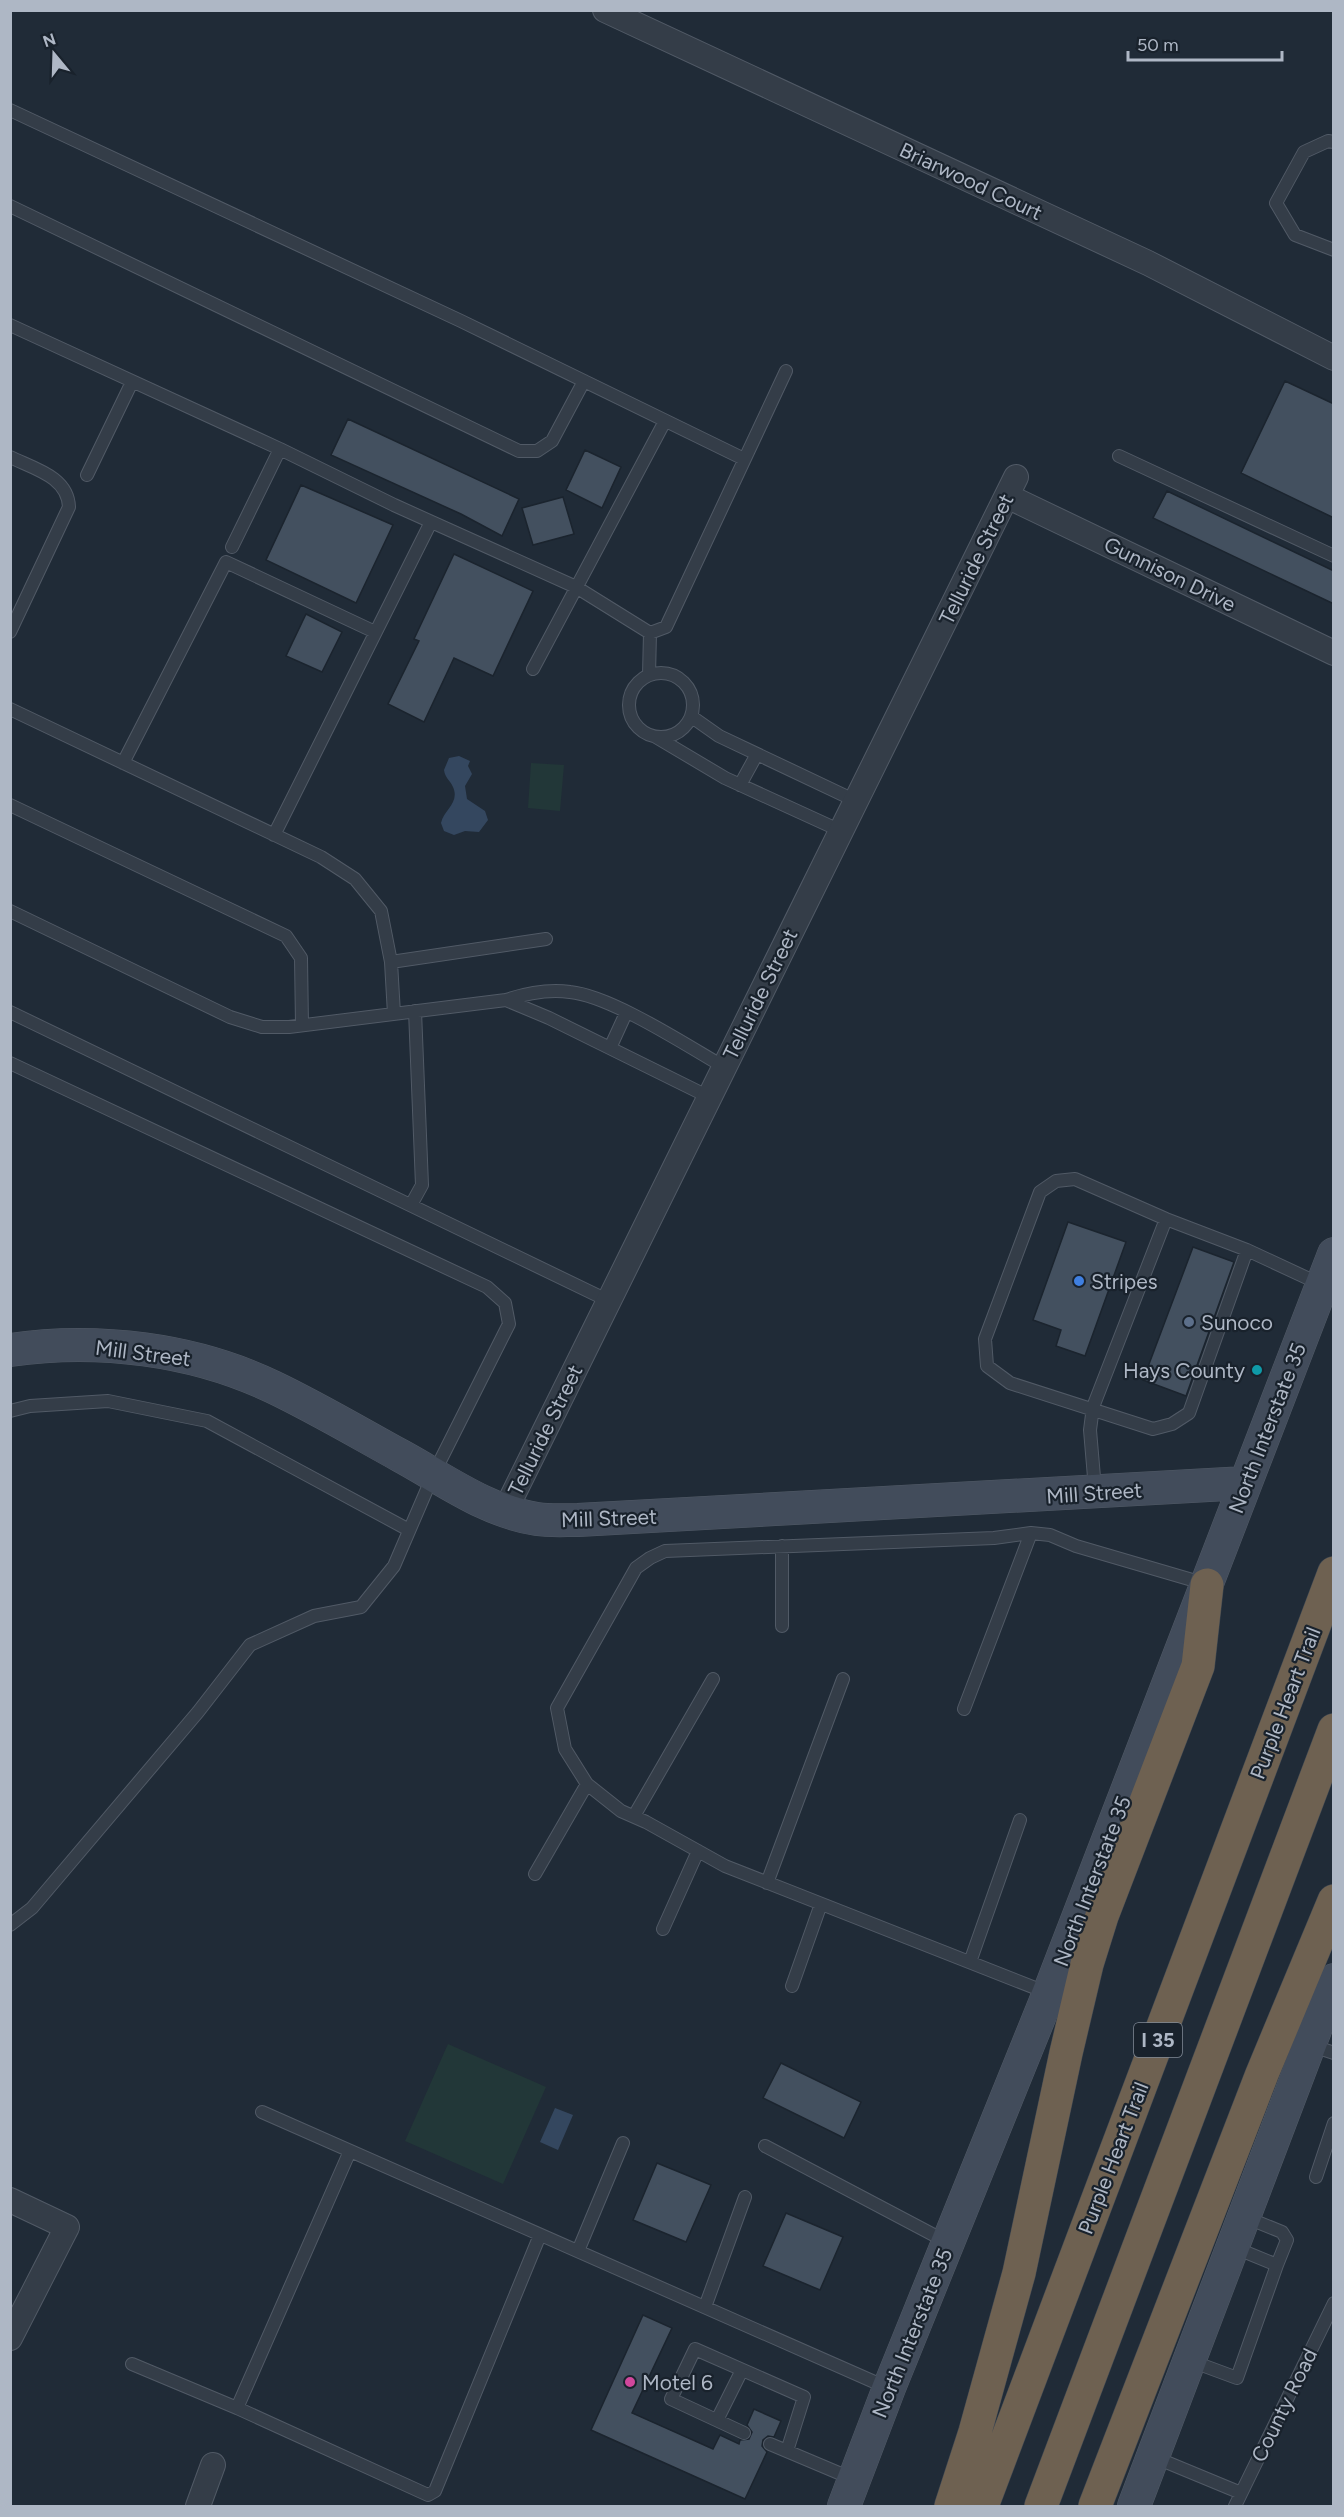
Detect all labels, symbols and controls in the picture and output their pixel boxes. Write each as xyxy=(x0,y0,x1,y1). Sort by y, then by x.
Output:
north arrow xyxy=(24,24,84,84)
scale bar xyxy=(1128,24,1282,62)
text: N xyxy=(40,29,58,51)
text: 50 m xyxy=(1137,34,1179,56)
street label: Briarwood Court xyxy=(896,137,1046,225)
street label: Telluride Street xyxy=(934,489,1018,628)
street label: Gunnison Drive xyxy=(1100,531,1240,617)
street label: Telluride Street xyxy=(718,924,802,1063)
place label: Stripes xyxy=(1091,1269,1157,1294)
marker: Stripes xyxy=(1072,1274,1086,1288)
place label: Sunoco xyxy=(1201,1310,1273,1335)
marker: Sunoco xyxy=(1182,1315,1196,1329)
street label: Mill Street xyxy=(94,1335,192,1371)
street label: North Interstate 35 xyxy=(1223,1339,1311,1517)
place label: Hays County xyxy=(1123,1358,1245,1383)
street label: Telluride Street xyxy=(503,1360,587,1499)
marker: Hays County xyxy=(1250,1363,1264,1377)
street label: Mill Street xyxy=(1045,1477,1143,1509)
street label: Mill Street xyxy=(561,1504,657,1532)
street label: Purple Heart Trail xyxy=(1245,1624,1325,1782)
street label: North Interstate 35 xyxy=(1048,1792,1136,1970)
road number: I 35 xyxy=(1134,2023,1182,2057)
street label: Purple Heart Trail xyxy=(1073,2079,1153,2237)
street label: North Interstate 35 xyxy=(867,2245,957,2421)
street label: County Road xyxy=(1246,2344,1322,2466)
place label: Motel 6 xyxy=(642,2370,713,2395)
marker: Motel 6 xyxy=(623,2375,637,2389)

